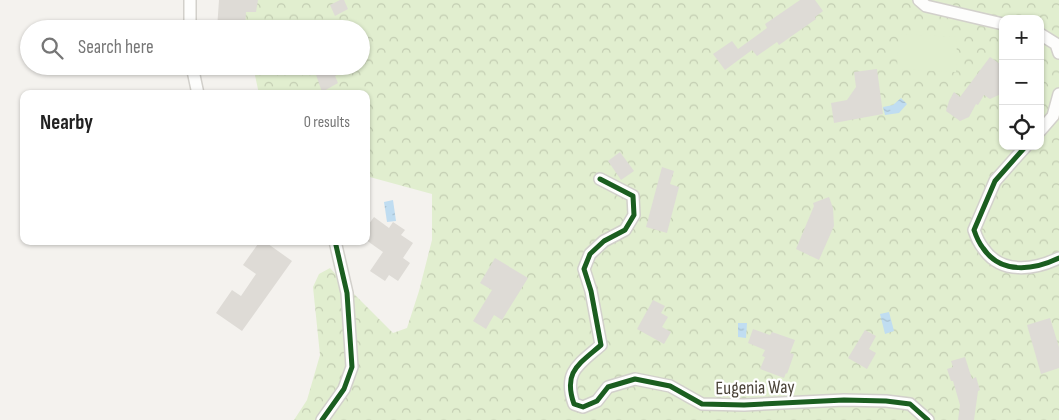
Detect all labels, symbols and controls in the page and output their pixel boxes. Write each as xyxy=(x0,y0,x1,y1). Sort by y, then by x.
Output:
map controls xyxy=(999,15,1044,150)
button: + xyxy=(999,15,1044,60)
search box xyxy=(20,20,370,75)
icon: search xyxy=(38,34,66,62)
text: Search here xyxy=(78,36,154,59)
button: − xyxy=(999,60,1044,105)
button: locate xyxy=(999,105,1044,150)
text: Nearby xyxy=(40,110,93,135)
text: 0 results xyxy=(304,113,350,132)
street label: Eugenia Way xyxy=(715,376,795,400)

